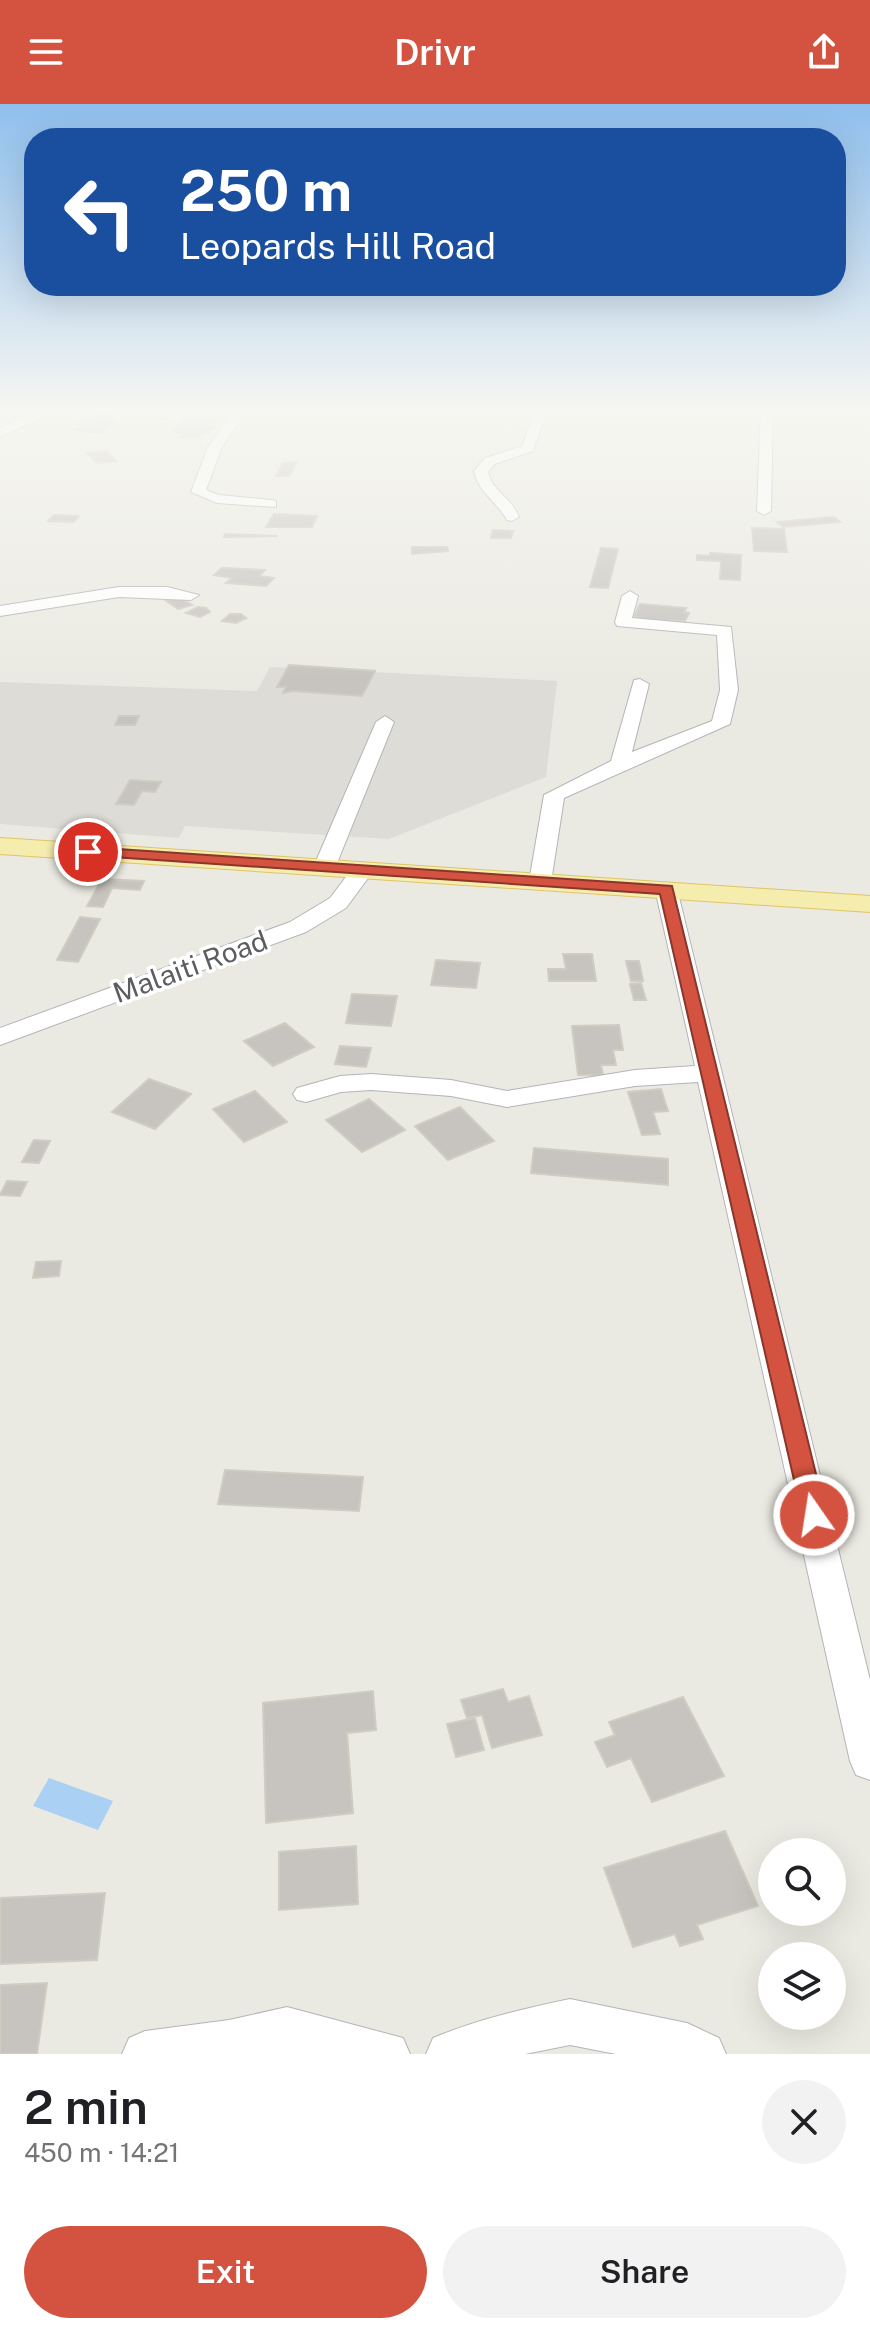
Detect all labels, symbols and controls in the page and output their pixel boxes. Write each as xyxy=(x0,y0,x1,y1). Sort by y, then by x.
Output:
icon: menu xyxy=(24,30,68,74)
icon: share xyxy=(802,30,846,74)
text: Drivr xyxy=(394,31,476,73)
text: 250 m xyxy=(180,158,352,224)
icon: left xyxy=(48,160,152,264)
text: Leopards Hill Road xyxy=(180,225,496,267)
pin xyxy=(54,818,122,886)
icon: arrive xyxy=(66,830,110,874)
street label: Malaiti Road xyxy=(108,923,272,1009)
position arrow xyxy=(772,1473,856,1557)
map controls xyxy=(758,1838,846,2030)
button: search xyxy=(758,1838,846,1926)
button: layers xyxy=(758,1942,846,2030)
text: 2 min xyxy=(24,2078,148,2135)
button: close xyxy=(762,2080,846,2164)
text: 450 m · 14:21 xyxy=(24,2137,179,2168)
button: Exit xyxy=(24,2226,427,2318)
button: Share xyxy=(443,2226,846,2318)

